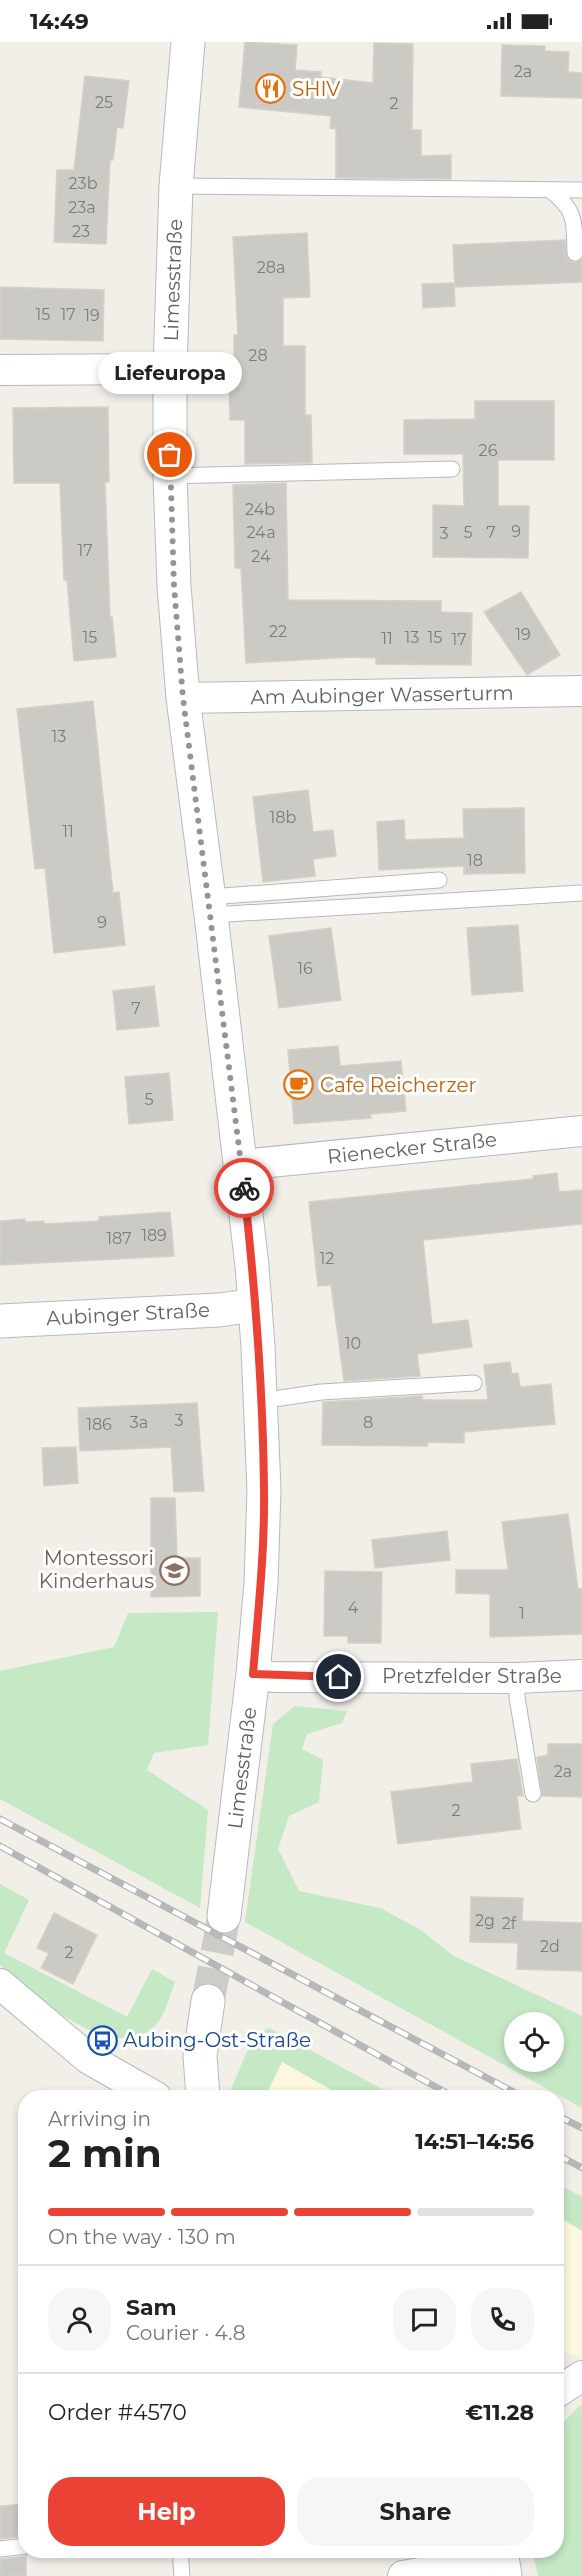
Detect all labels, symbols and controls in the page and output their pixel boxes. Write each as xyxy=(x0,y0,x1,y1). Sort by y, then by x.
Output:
text: 14:49 xyxy=(30,8,89,35)
house number: 2a xyxy=(514,62,532,81)
restaurant icon: SHIV xyxy=(255,73,287,105)
place label: SHIV xyxy=(292,77,340,101)
house number: 25 xyxy=(95,93,113,112)
house number: 2 xyxy=(389,94,399,113)
house number: 23b xyxy=(69,174,98,193)
house number: 23a xyxy=(68,198,96,217)
street label: Limesstraße xyxy=(159,218,187,342)
house number: 23 xyxy=(72,222,90,241)
house number: 28a xyxy=(257,258,285,277)
house number: 15 xyxy=(36,305,50,324)
house number: 17 xyxy=(60,305,76,324)
house number: 19 xyxy=(84,306,100,325)
house number: 28 xyxy=(248,346,268,365)
callout: Liefeuropa xyxy=(98,353,242,395)
text: Liefeuropa xyxy=(114,361,226,385)
pin xyxy=(144,429,195,480)
icon: bag xyxy=(153,438,186,471)
house number: 26 xyxy=(479,441,498,460)
house number: 24b xyxy=(245,500,275,519)
house number: 9 xyxy=(511,522,521,541)
house number: 24a xyxy=(246,523,276,542)
house number: 5 xyxy=(463,523,473,542)
house number: 7 xyxy=(486,523,496,542)
house number: 3 xyxy=(439,524,449,543)
house number: 17 xyxy=(77,541,93,560)
house number: 24 xyxy=(251,547,271,566)
house number: 22 xyxy=(269,622,287,641)
house number: 19 xyxy=(515,625,531,644)
house number: 15 xyxy=(83,628,97,647)
house number: 13 xyxy=(405,628,419,647)
house number: 15 xyxy=(428,628,442,647)
house number: 11 xyxy=(381,629,393,648)
house number: 17 xyxy=(451,630,467,649)
street label: Am Aubinger Wasserturm xyxy=(250,681,514,709)
house number: 13 xyxy=(52,727,66,746)
house number: 18b xyxy=(270,808,297,827)
house number: 11 xyxy=(62,822,74,841)
house number: 18 xyxy=(467,851,483,870)
house number: 9 xyxy=(97,913,107,932)
house number: 16 xyxy=(297,959,313,978)
house number: 7 xyxy=(131,999,141,1018)
cafe icon: Cafe Reicherzer xyxy=(283,1069,315,1101)
place label: Cafe Reicherzer xyxy=(320,1073,477,1097)
house number: 5 xyxy=(144,1090,154,1109)
street label: Rienecker Straße xyxy=(326,1127,498,1169)
courier xyxy=(214,1158,274,1218)
icon: bike xyxy=(228,1172,261,1205)
house number: 189 xyxy=(141,1226,167,1245)
house number: 187 xyxy=(106,1229,132,1248)
house number: 12 xyxy=(320,1249,334,1268)
street label: Aubinger Straße xyxy=(46,1298,210,1330)
house number: 10 xyxy=(345,1334,361,1353)
house number: 3 xyxy=(174,1411,184,1430)
house number: 3a xyxy=(130,1413,148,1432)
house number: 8 xyxy=(363,1413,373,1432)
house number: 186 xyxy=(86,1415,112,1434)
place label: Montessori Kinderhaus xyxy=(39,1546,154,1593)
school or university icon: Montessori Kinderhaus xyxy=(159,1554,191,1586)
house number: 4 xyxy=(348,1598,359,1617)
house number: 1 xyxy=(519,1604,525,1623)
pin xyxy=(313,1651,364,1702)
icon: home xyxy=(322,1660,355,1693)
street label: Pretzfelder Straße xyxy=(382,1664,562,1688)
street label: Limesstraße xyxy=(223,1706,261,1830)
house number: 2a xyxy=(554,1762,572,1781)
house number: 2 xyxy=(451,1801,461,1820)
house number: 2g xyxy=(475,1911,495,1930)
house number: 2f xyxy=(502,1914,517,1933)
house number: 2d xyxy=(540,1937,560,1956)
house number: 2 xyxy=(64,1943,74,1962)
map controls xyxy=(504,2012,564,2072)
button: locate xyxy=(504,2012,564,2072)
bus stop icon: Aubing-Ost-Straße xyxy=(86,2024,118,2056)
place label: Aubing-Ost-Straße xyxy=(123,2028,311,2052)
text: Arriving in xyxy=(48,2107,151,2131)
text: 14:51–14:56 xyxy=(415,2128,534,2155)
text: 2 min xyxy=(48,2129,162,2177)
text: On the way · 130 m xyxy=(48,2225,236,2249)
button: person xyxy=(48,2288,111,2351)
button: chat xyxy=(393,2288,456,2351)
button: phone xyxy=(471,2288,534,2351)
text: Sam xyxy=(126,2294,177,2321)
text: Courier · 4.8 xyxy=(126,2321,245,2345)
text: Order #4570 xyxy=(48,2399,187,2426)
text: €11.28 xyxy=(465,2399,534,2426)
button: Help xyxy=(48,2477,285,2546)
button: Share xyxy=(297,2477,534,2546)

